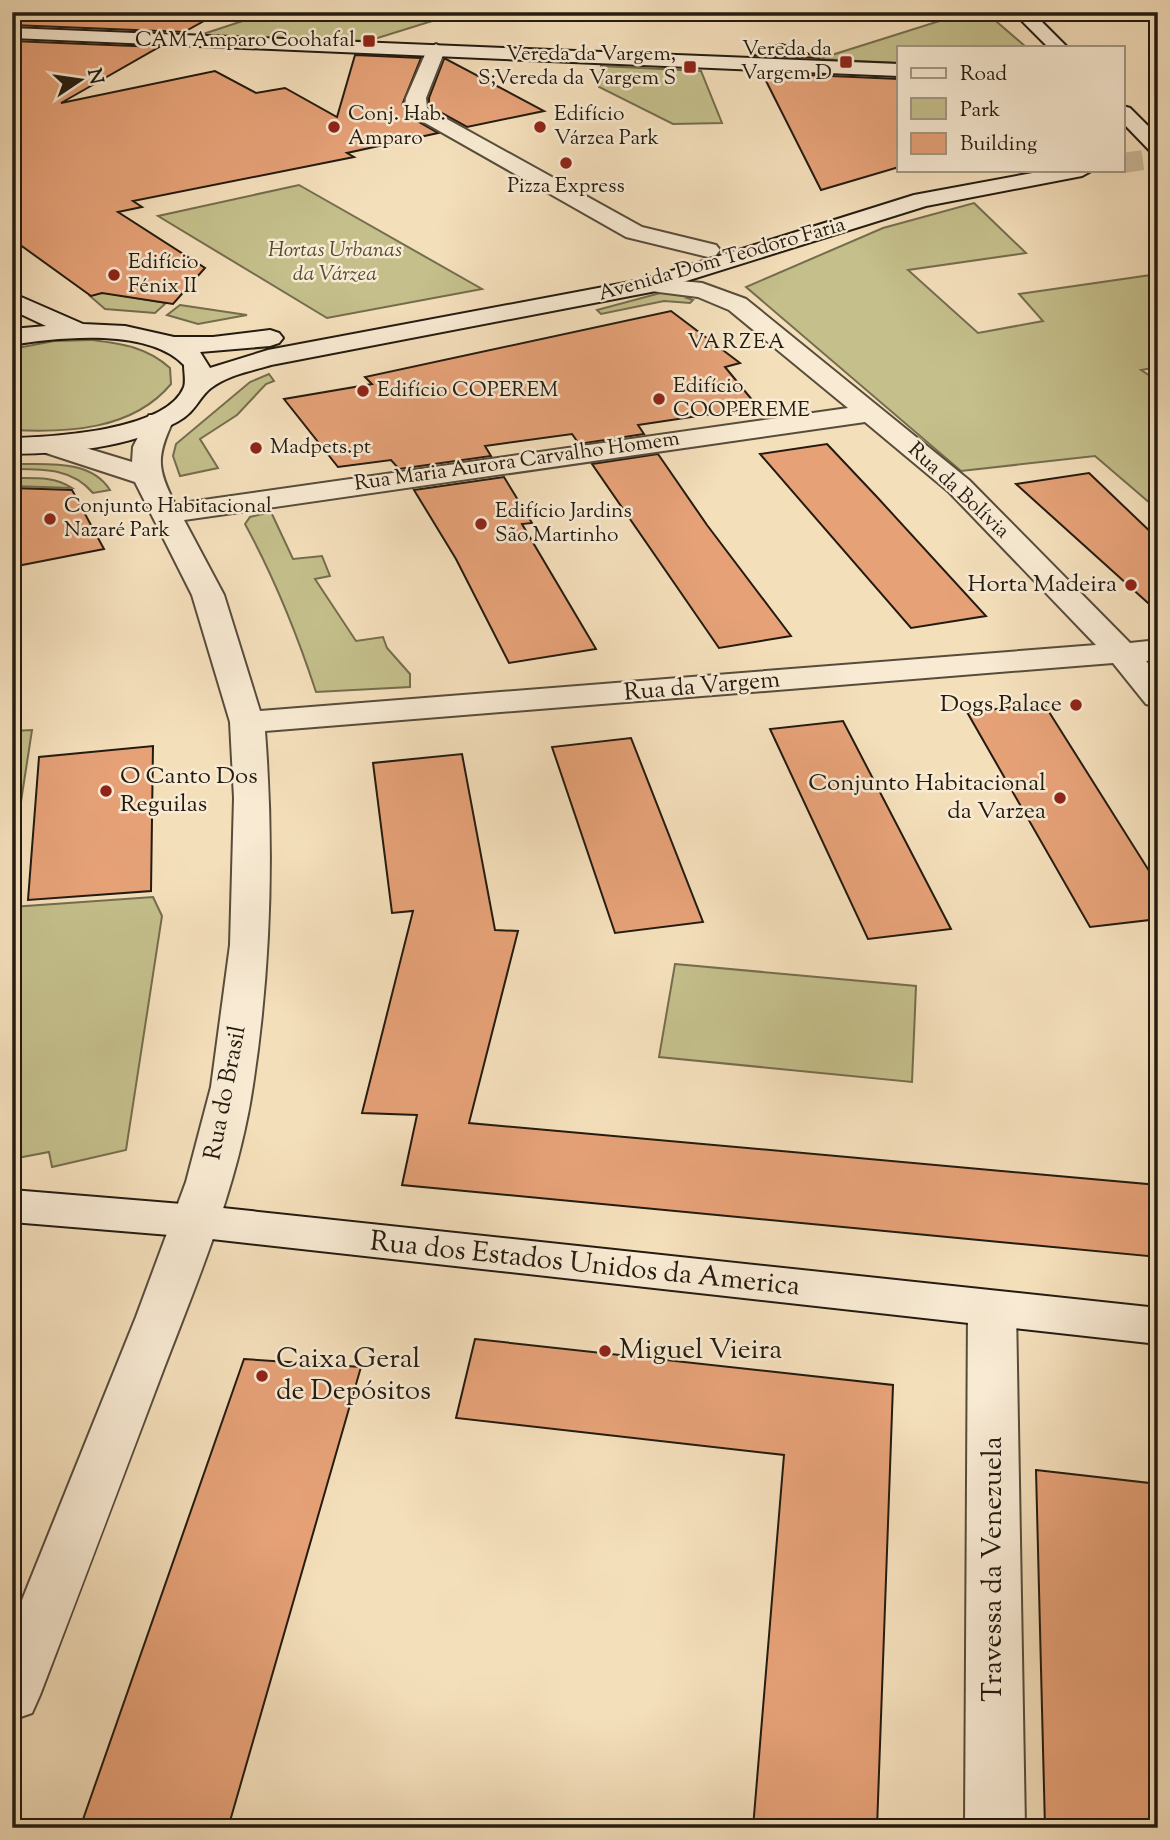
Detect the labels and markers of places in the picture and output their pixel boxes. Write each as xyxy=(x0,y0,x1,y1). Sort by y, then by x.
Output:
place label: CAM Amparo Coohafal xyxy=(135,26,355,56)
marker: CAM Amparo Coohafal xyxy=(361,33,377,49)
place label: Vereda da Vargem D xyxy=(741,35,832,89)
place label: Vereda da Vargem, S;Vereda da Vargem S xyxy=(478,40,676,94)
marker: Vereda da Vargem D xyxy=(838,54,854,70)
marker: Vereda da Vargem, S;Vereda da Vargem S xyxy=(682,59,698,75)
place label: Conj. Hab. Amparo xyxy=(348,100,446,154)
place label: Edifício Várzea Park xyxy=(554,100,660,154)
marker: Conj. Hab. Amparo xyxy=(326,119,342,135)
marker: Edifício Várzea Park xyxy=(532,119,548,135)
marker: Pizza Express xyxy=(558,155,574,171)
place label: Pizza Express xyxy=(507,172,625,202)
place label: Edifício Fénix II xyxy=(128,248,198,302)
marker: Edifício Fénix II xyxy=(106,267,122,283)
place label: Edifício COOPEREME xyxy=(673,372,810,426)
place label: Edifício COPEREM xyxy=(377,376,558,406)
marker: Edifício COPEREM xyxy=(355,383,371,399)
marker: Edifício COOPEREME xyxy=(651,391,667,407)
place label: Madpets.pt xyxy=(270,433,371,463)
marker: Madpets.pt xyxy=(248,440,264,456)
place label: Conjunto Habitacional Nazaré Park xyxy=(64,492,272,546)
place label: Edifício Jardins São Martinho xyxy=(495,497,632,551)
marker: Conjunto Habitacional Nazaré Park xyxy=(42,511,58,527)
marker: Edifício Jardins São Martinho xyxy=(473,516,489,532)
place label: Horta Madeira xyxy=(967,568,1117,602)
marker: Horta Madeira xyxy=(1123,577,1139,593)
place label: Dogs Palace xyxy=(940,688,1062,722)
marker: Dogs Palace xyxy=(1068,697,1084,713)
place label: O Canto Dos Reguilas xyxy=(120,760,258,822)
place label: Conjunto Habitacional da Varzea xyxy=(808,767,1046,829)
marker: O Canto Dos Reguilas xyxy=(98,783,114,799)
marker: Conjunto Habitacional da Varzea xyxy=(1052,790,1068,806)
place label: Miguel Vieira xyxy=(619,1331,782,1371)
place label: Caixa Geral de Depósitos xyxy=(276,1340,431,1412)
marker: Miguel Vieira xyxy=(597,1343,613,1359)
marker: Caixa Geral de Depósitos xyxy=(254,1368,270,1384)

